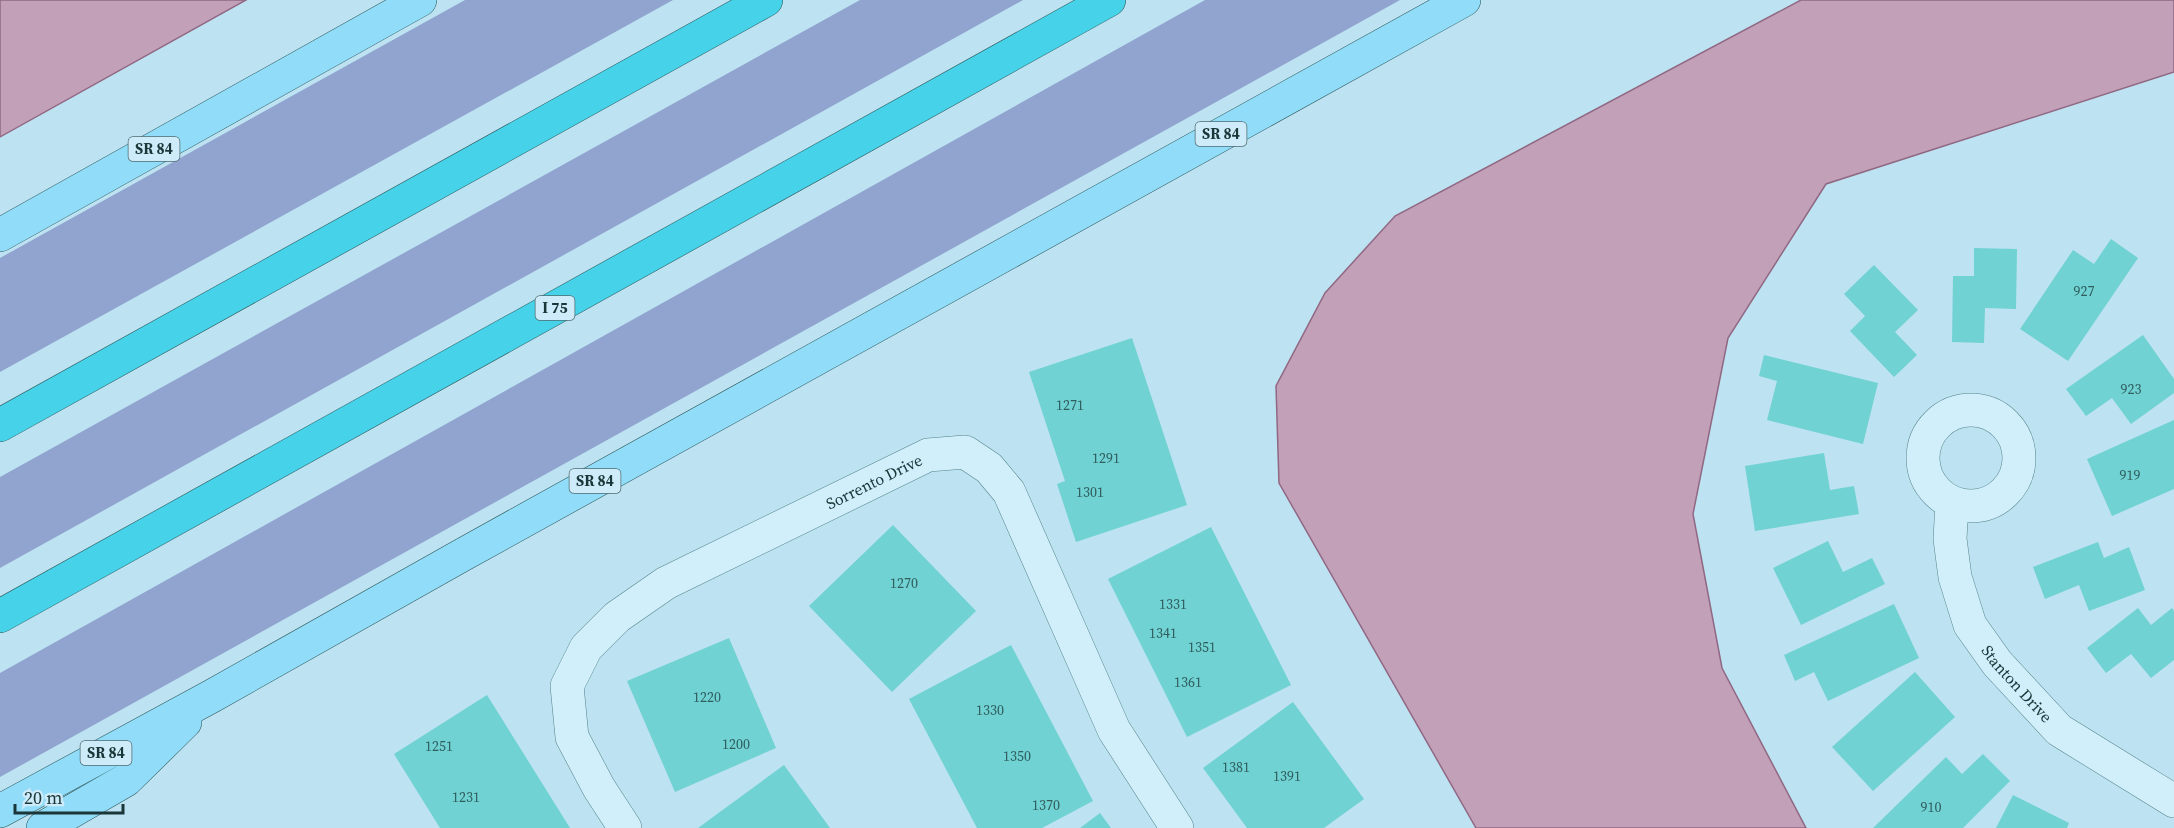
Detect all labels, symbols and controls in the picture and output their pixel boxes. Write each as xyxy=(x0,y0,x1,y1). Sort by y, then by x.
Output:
road number: SR 84 xyxy=(1196,122,1246,146)
road number: SR 84 xyxy=(128,137,180,161)
house number: 927 xyxy=(2074,281,2095,301)
road number: I 75 xyxy=(536,296,574,320)
house number: 923 xyxy=(2121,379,2142,399)
house number: 1271 xyxy=(1056,395,1084,415)
house number: 1291 xyxy=(1092,448,1120,468)
street label: Sorrento Drive xyxy=(822,449,926,514)
house number: 919 xyxy=(2120,465,2141,485)
road number: SR 84 xyxy=(570,469,620,493)
house number: 1301 xyxy=(1076,482,1104,502)
house number: 1270 xyxy=(890,573,918,593)
house number: 1331 xyxy=(1159,594,1187,614)
house number: 1341 xyxy=(1149,623,1177,643)
house number: 1351 xyxy=(1188,637,1216,657)
street label: Stanton Drive xyxy=(1977,640,2058,727)
house number: 1361 xyxy=(1174,672,1202,692)
house number: 1220 xyxy=(693,687,721,707)
house number: 1330 xyxy=(976,700,1004,720)
house number: 1200 xyxy=(722,734,750,754)
house number: 1251 xyxy=(425,736,453,756)
road number: SR 84 xyxy=(80,741,132,765)
house number: 1350 xyxy=(1003,746,1031,766)
house number: 1381 xyxy=(1222,757,1250,777)
house number: 1391 xyxy=(1273,766,1301,786)
scale bar xyxy=(15,777,123,815)
text: 20 m xyxy=(24,785,62,810)
house number: 1231 xyxy=(452,787,480,807)
house number: 1370 xyxy=(1032,795,1060,815)
house number: 910 xyxy=(1921,797,1942,817)

